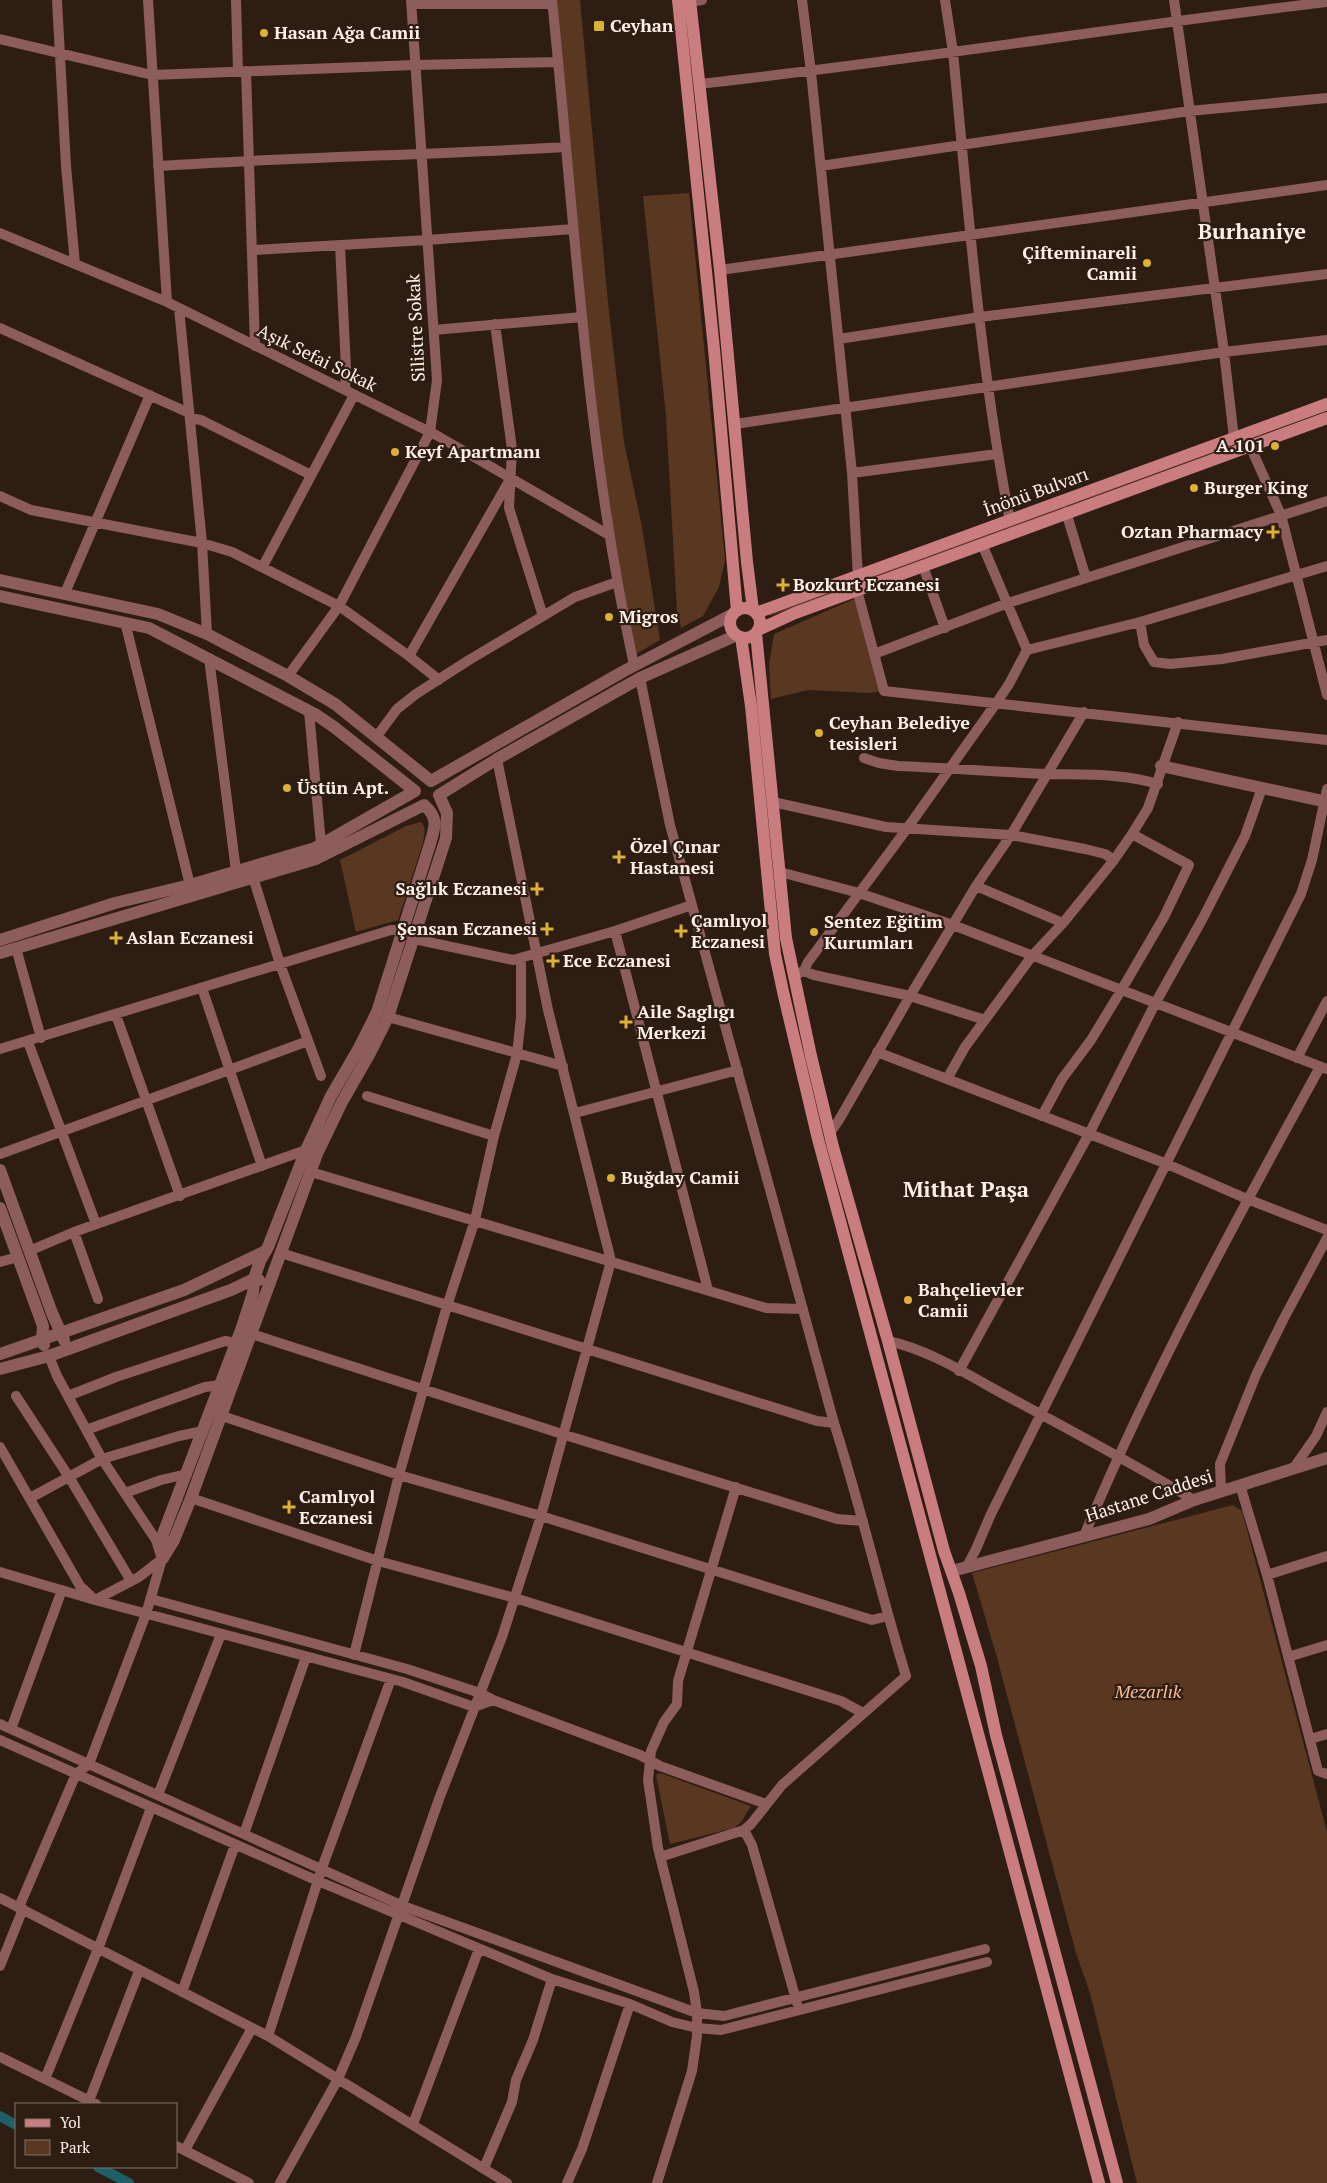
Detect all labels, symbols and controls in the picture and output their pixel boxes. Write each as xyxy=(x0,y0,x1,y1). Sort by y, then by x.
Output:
place label: Ceyhan xyxy=(610,13,674,37)
marker: Ceyhan xyxy=(592,19,606,33)
place label: Hasan Ağa Camii xyxy=(274,20,420,44)
marker: Hasan Ağa Camii xyxy=(258,27,270,39)
district label: Burhaniye xyxy=(1198,216,1306,245)
place label: Çifteminareli Camii xyxy=(1022,240,1137,285)
marker: Çifteminareli Camii xyxy=(1141,257,1153,269)
street label: Silistre Sokak xyxy=(400,273,430,383)
street label: Aşık Sefai Sokak xyxy=(254,318,382,397)
place label: A.101 xyxy=(1216,433,1265,457)
place label: Keyf Apartmanı xyxy=(405,439,541,463)
marker: A.101 xyxy=(1269,440,1281,452)
marker: Keyf Apartmanı xyxy=(389,446,401,458)
street label: İnönü Bulvarı xyxy=(980,461,1091,521)
place label: Burger King xyxy=(1204,475,1308,499)
marker: Burger King xyxy=(1188,482,1200,494)
place label: Oztan Pharmacy xyxy=(1121,519,1263,543)
marker: Oztan Pharmacy xyxy=(1267,526,1279,538)
place label: Bozkurt Eczanesi xyxy=(793,572,940,596)
marker: Bozkurt Eczanesi xyxy=(777,579,789,591)
place label: Migros xyxy=(619,604,678,628)
marker: Migros xyxy=(603,611,615,623)
place label: Ceyhan Belediye tesisleri xyxy=(829,710,970,755)
marker: Ceyhan Belediye tesisleri xyxy=(813,727,825,739)
place label: Üstün Apt. xyxy=(297,775,389,799)
marker: Üstün Apt. xyxy=(281,782,293,794)
place label: Özel Çınar Hastanesi xyxy=(630,834,720,879)
marker: Özel Çınar Hastanesi xyxy=(612,850,626,864)
place label: Sağlık Eczanesi xyxy=(395,876,527,900)
marker: Sağlık Eczanesi xyxy=(531,883,543,895)
place label: Çamlıyol Eczanesi xyxy=(691,908,767,953)
place label: Sentez Eğitim Kurumları xyxy=(824,909,943,954)
place label: Şensan Eczanesi xyxy=(397,916,537,940)
marker: Şensan Eczanesi xyxy=(541,923,553,935)
place label: Aslan Eczanesi xyxy=(126,925,254,949)
marker: Çamlıyol Eczanesi xyxy=(675,925,687,937)
marker: Sentez Eğitim Kurumları xyxy=(808,926,820,938)
marker: Aslan Eczanesi xyxy=(110,932,122,944)
place label: Ece Eczanesi xyxy=(563,948,671,972)
marker: Ece Eczanesi xyxy=(547,955,559,967)
place label: Aile Saglıgı Merkezi xyxy=(637,999,735,1044)
marker: Aile Saglıgı Merkezi xyxy=(619,1015,633,1029)
place label: Buğday Camii xyxy=(621,1165,740,1189)
marker: Buğday Camii xyxy=(605,1172,617,1184)
district label: Mithat Paşa xyxy=(903,1174,1029,1203)
place label: Bahçelievler Camii xyxy=(918,1277,1024,1322)
marker: Bahçelievler Camii xyxy=(902,1294,914,1306)
street label: Hastane Caddesi xyxy=(1082,1463,1216,1527)
place label: Camlıyol Eczanesi xyxy=(299,1484,375,1529)
marker: Camlıyol Eczanesi xyxy=(283,1501,295,1513)
park label: Mezarlık xyxy=(1114,1679,1182,1703)
legend xyxy=(15,2103,178,2168)
text: Yol xyxy=(60,2112,81,2132)
text: Park xyxy=(60,2137,90,2157)

